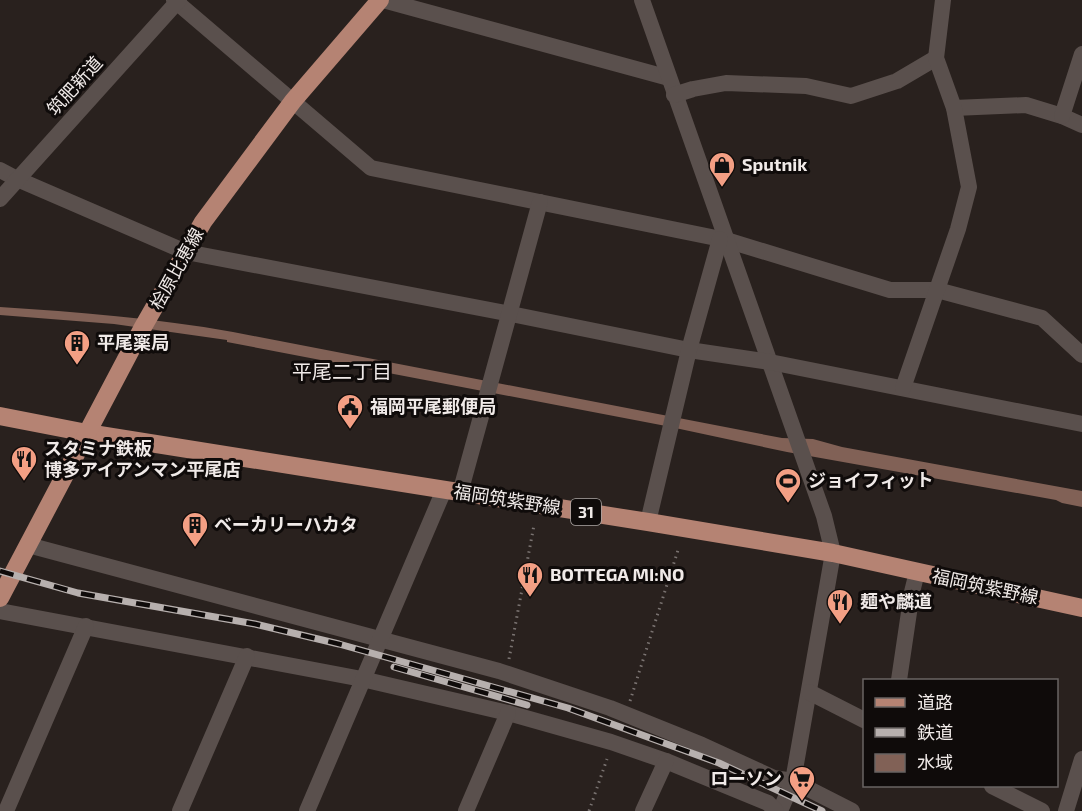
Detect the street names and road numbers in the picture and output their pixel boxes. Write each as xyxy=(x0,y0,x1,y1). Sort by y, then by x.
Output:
street label: 筑肥新道 xyxy=(42,51,107,119)
street label: 桧原比恵線 xyxy=(145,224,208,313)
street label: 福岡筑紫野線 xyxy=(452,480,562,518)
road number: 31 xyxy=(571,499,601,525)
street label: 福岡筑紫野線 xyxy=(930,564,1040,608)

